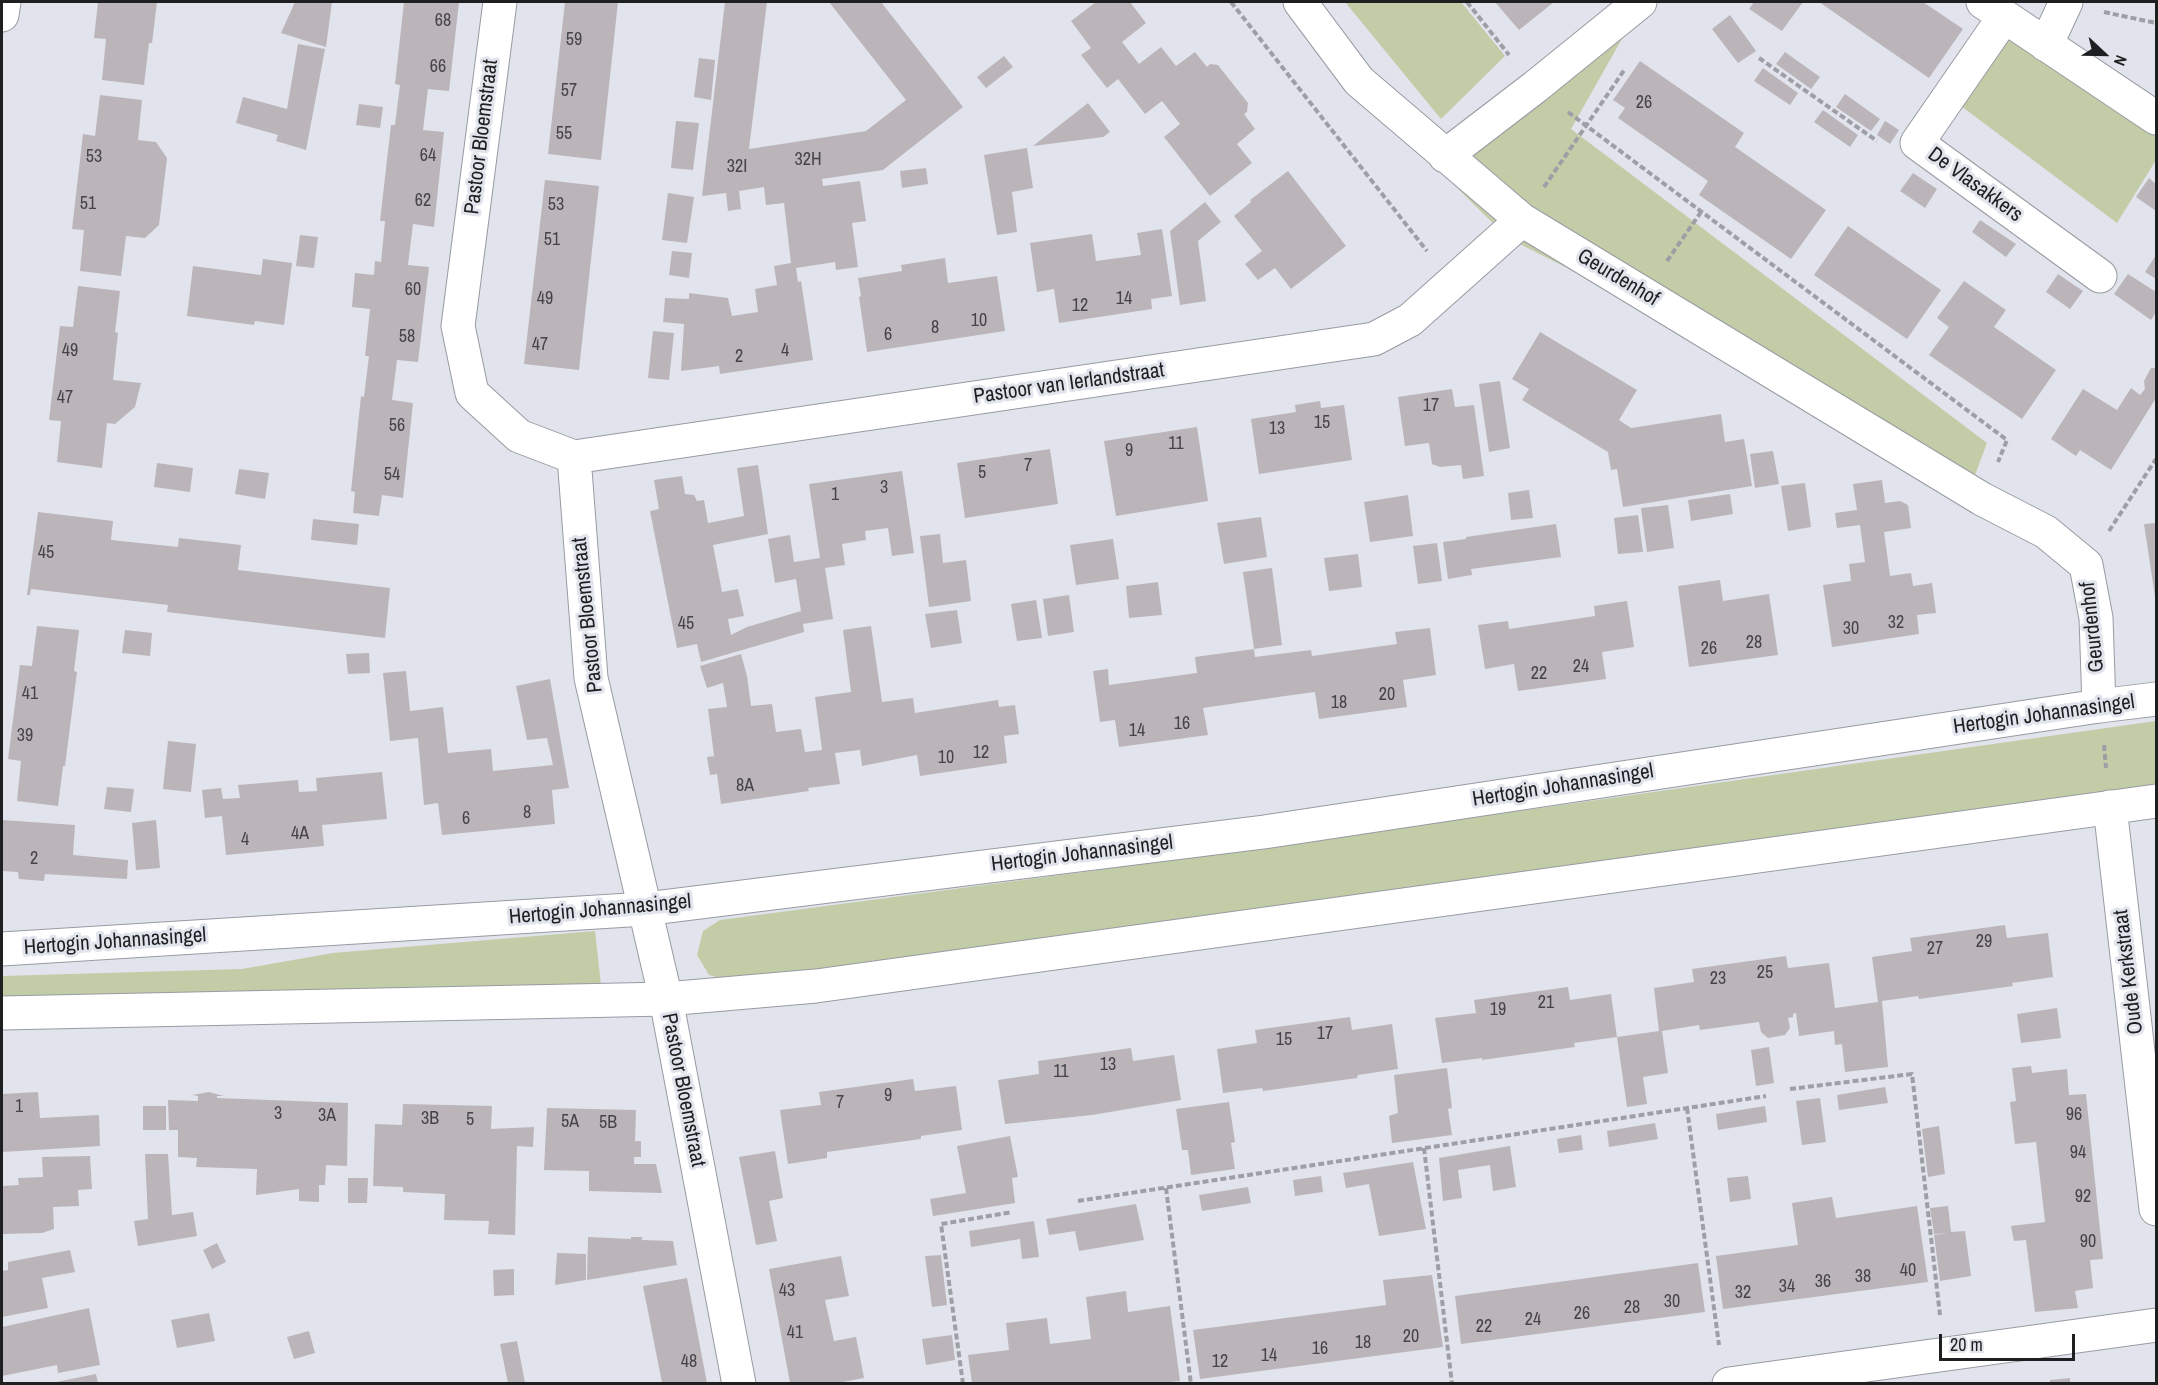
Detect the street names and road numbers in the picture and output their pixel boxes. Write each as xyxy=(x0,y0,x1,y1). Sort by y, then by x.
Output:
street label: Pastoor Bloemstraat xyxy=(460,58,504,216)
street label: De Vlasakkers xyxy=(1923,142,2027,228)
street label: Geurdenhof xyxy=(1573,244,1663,312)
street label: Pastoor van Ierlandstraat xyxy=(972,358,1166,410)
street label: Pastoor Bloemstraat xyxy=(567,536,609,694)
street label: Geurdenhof xyxy=(2076,580,2110,674)
street label: Hertogin Johannasingel xyxy=(1952,690,2136,740)
street label: Hertogin Johannasingel xyxy=(1471,759,1655,813)
street label: Hertogin Johannasingel xyxy=(990,830,1174,878)
street label: Hertogin Johannasingel xyxy=(508,889,692,931)
street label: Oude Kerkstraat xyxy=(2109,908,2149,1036)
street label: Hertogin Johannasingel xyxy=(23,923,207,961)
street label: Pastoor Bloemstraat xyxy=(656,1011,710,1169)

